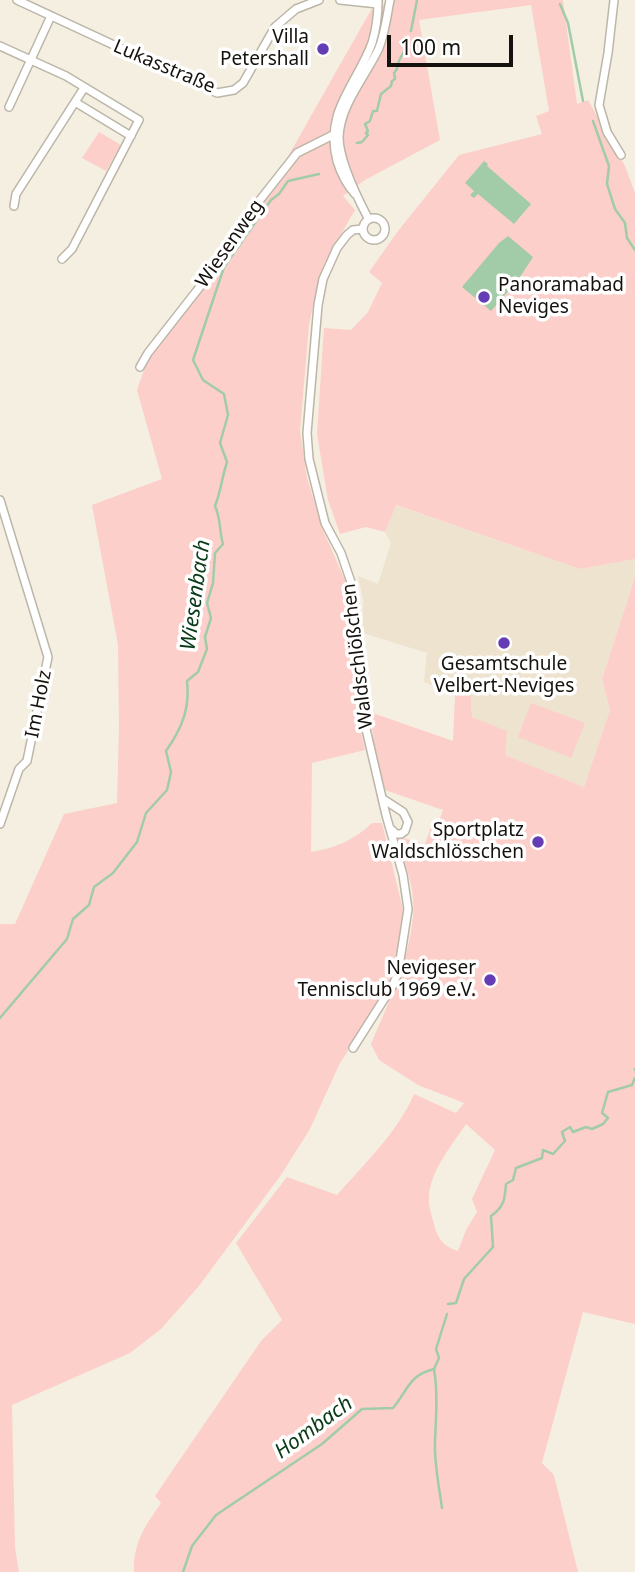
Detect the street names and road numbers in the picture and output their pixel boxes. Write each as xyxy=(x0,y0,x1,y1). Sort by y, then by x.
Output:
street label: Lukasstraße xyxy=(110,35,218,99)
street label: Wiesenweg xyxy=(191,196,269,292)
street label: Waldschlößchen xyxy=(338,582,378,730)
street label: Im Holz xyxy=(21,668,57,740)

